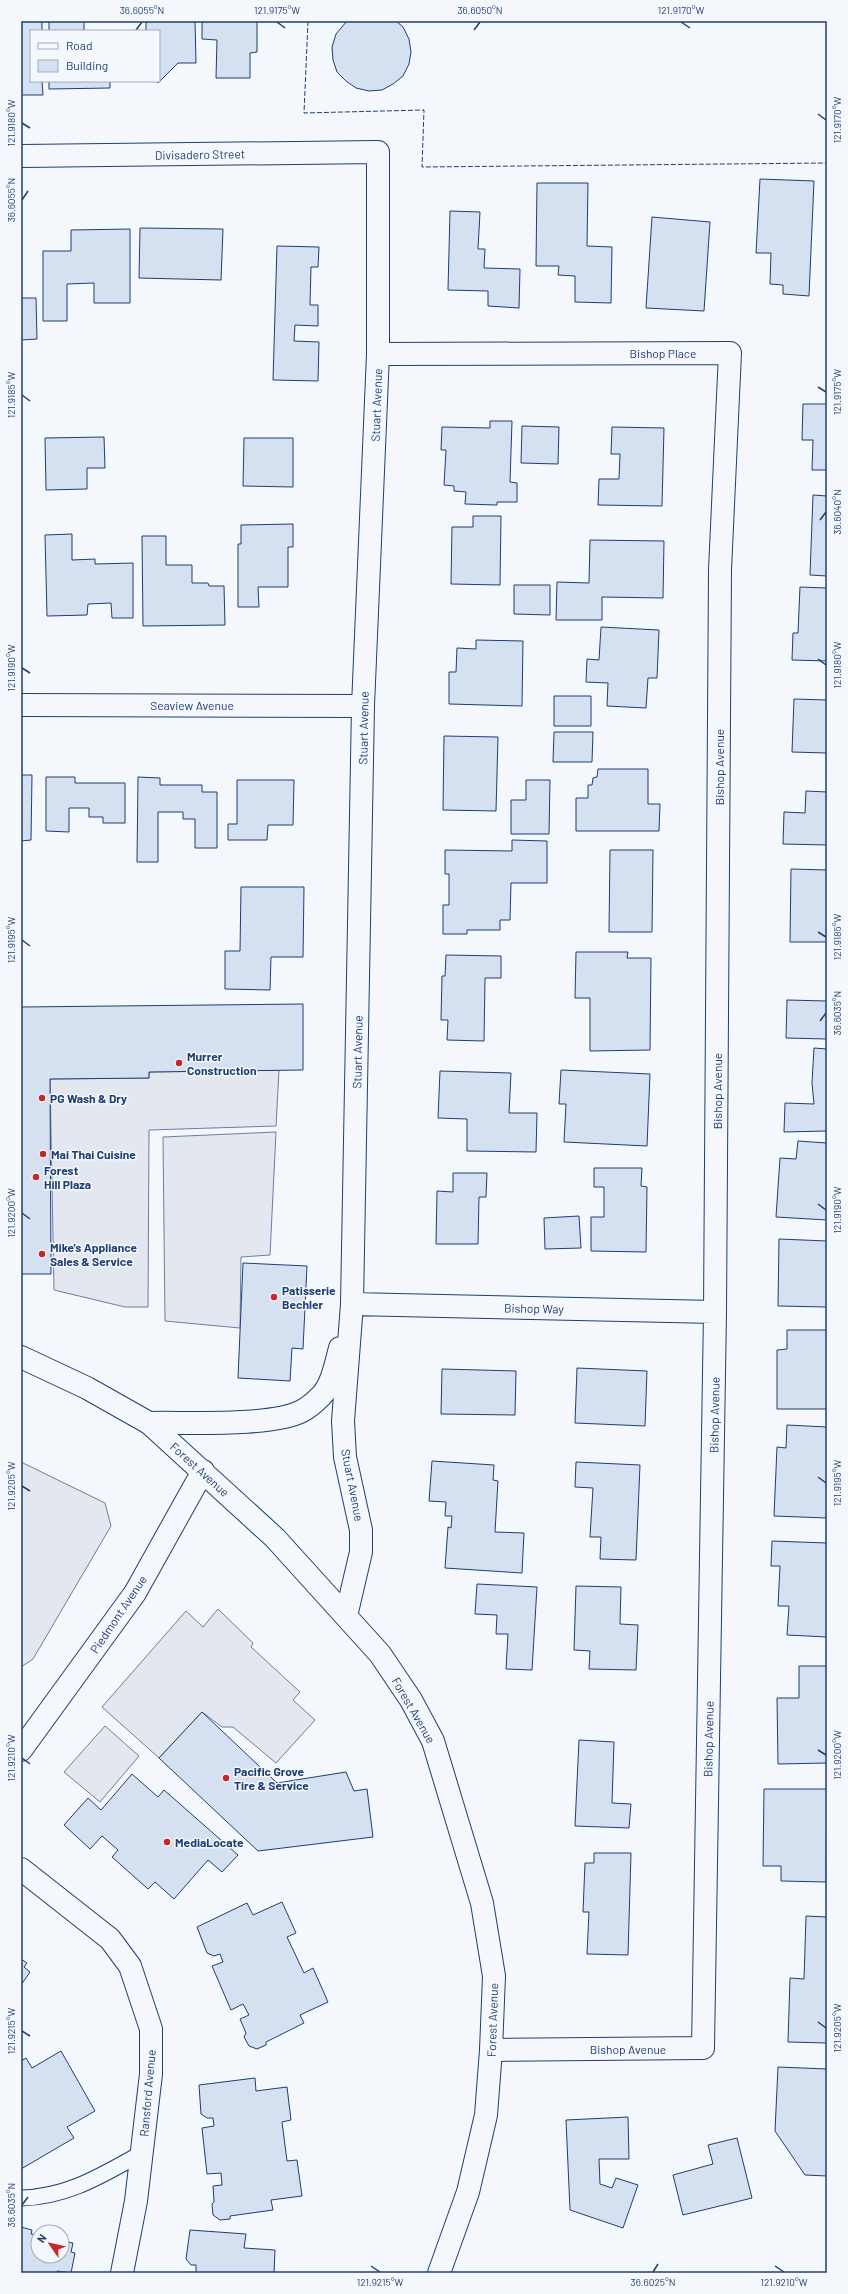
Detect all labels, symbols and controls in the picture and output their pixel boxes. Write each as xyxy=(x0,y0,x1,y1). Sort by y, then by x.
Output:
text: 36.6055°N xyxy=(120,4,164,16)
text: 121.9175°W xyxy=(254,4,300,16)
text: 36.6050°N xyxy=(457,4,503,16)
text: 121.9170°W xyxy=(658,4,704,16)
legend xyxy=(30,30,160,82)
text: Road xyxy=(66,38,93,52)
text: Building xyxy=(66,58,108,72)
text: 121.9170°W xyxy=(831,97,843,143)
text: 121.9180°W xyxy=(5,99,17,146)
street label: Divisadero Street xyxy=(155,146,245,162)
text: 36.6055°N xyxy=(5,178,17,222)
street label: Bishop Place xyxy=(630,346,696,360)
street label: Stuart Avenue xyxy=(368,368,384,442)
text: 121.9175°W xyxy=(831,369,843,415)
text: 121.9185°W xyxy=(5,372,17,418)
text: 36.6040°N xyxy=(831,489,843,535)
text: 121.9180°W xyxy=(831,641,843,688)
text: 121.9190°W xyxy=(5,644,17,691)
street label: Stuart Avenue xyxy=(355,691,371,765)
street label: Seaview Avenue xyxy=(150,698,234,712)
street label: Bishop Avenue xyxy=(712,729,726,805)
text: 121.9185°W xyxy=(831,914,843,960)
text: 121.9195°W xyxy=(5,917,17,963)
text: 36.6035°N xyxy=(831,991,843,1035)
street label: Stuart Avenue xyxy=(349,1015,365,1089)
place label: Murrer Construction xyxy=(187,1049,257,1077)
street label: Bishop Avenue xyxy=(710,1053,724,1129)
marker: Murrer Construction xyxy=(174,1058,184,1068)
place label: PG Wash & Dry xyxy=(50,1091,127,1105)
marker: PG Wash & Dry xyxy=(37,1093,47,1103)
place label: Mai Thai Cuisine xyxy=(51,1147,136,1161)
marker: Mai Thai Cuisine xyxy=(38,1149,48,1159)
place label: Forest Hill Plaza xyxy=(44,1163,91,1191)
marker: Forest Hill Plaza xyxy=(31,1172,41,1182)
text: 121.9190°W xyxy=(831,1186,843,1233)
text: 121.9200°W xyxy=(5,1188,17,1238)
place label: Mike's Appliance Sales & Service xyxy=(50,1240,138,1268)
marker: Mike's Appliance Sales & Service xyxy=(37,1249,47,1259)
place label: Patisserie Bechler xyxy=(282,1283,336,1311)
marker: Patisserie Bechler xyxy=(269,1292,279,1302)
street label: Bishop Way xyxy=(504,1300,565,1316)
street label: Bishop Avenue xyxy=(706,1377,722,1453)
street label: Forest Avenue xyxy=(168,1439,232,1499)
street label: Stuart Avenue xyxy=(339,1448,367,1522)
text: 121.9195°W xyxy=(831,1460,843,1506)
text: 121.9205°W xyxy=(5,1461,17,1510)
street label: Piedmont Avenue xyxy=(87,1572,149,1656)
street label: Forest Avenue xyxy=(389,1674,439,1746)
street label: Bishop Avenue xyxy=(700,1701,716,1777)
text: 121.9200°W xyxy=(831,1730,843,1780)
text: 121.9210°W xyxy=(5,1734,17,1782)
place label: Pacific Grove Tire & Service xyxy=(234,1764,309,1792)
marker: Pacific Grove Tire & Service xyxy=(221,1773,231,1783)
place label: MediaLocate xyxy=(175,1835,244,1849)
marker: MediaLocate xyxy=(162,1837,172,1847)
street label: Forest Avenue xyxy=(484,1983,500,2057)
text: 121.9205°W xyxy=(831,2003,843,2052)
text: 121.9215°W xyxy=(5,2007,17,2054)
street label: Bishop Avenue xyxy=(590,2042,666,2056)
street label: Ransford Avenue xyxy=(136,2049,158,2137)
text: 36.6035°N xyxy=(5,2183,17,2227)
north arrow xyxy=(30,2224,70,2264)
text: N xyxy=(34,2231,49,2245)
text: 121.9215°W xyxy=(357,2276,404,2288)
text: 36.6025°N xyxy=(631,2276,675,2288)
text: 121.9210°W xyxy=(760,2276,808,2288)

